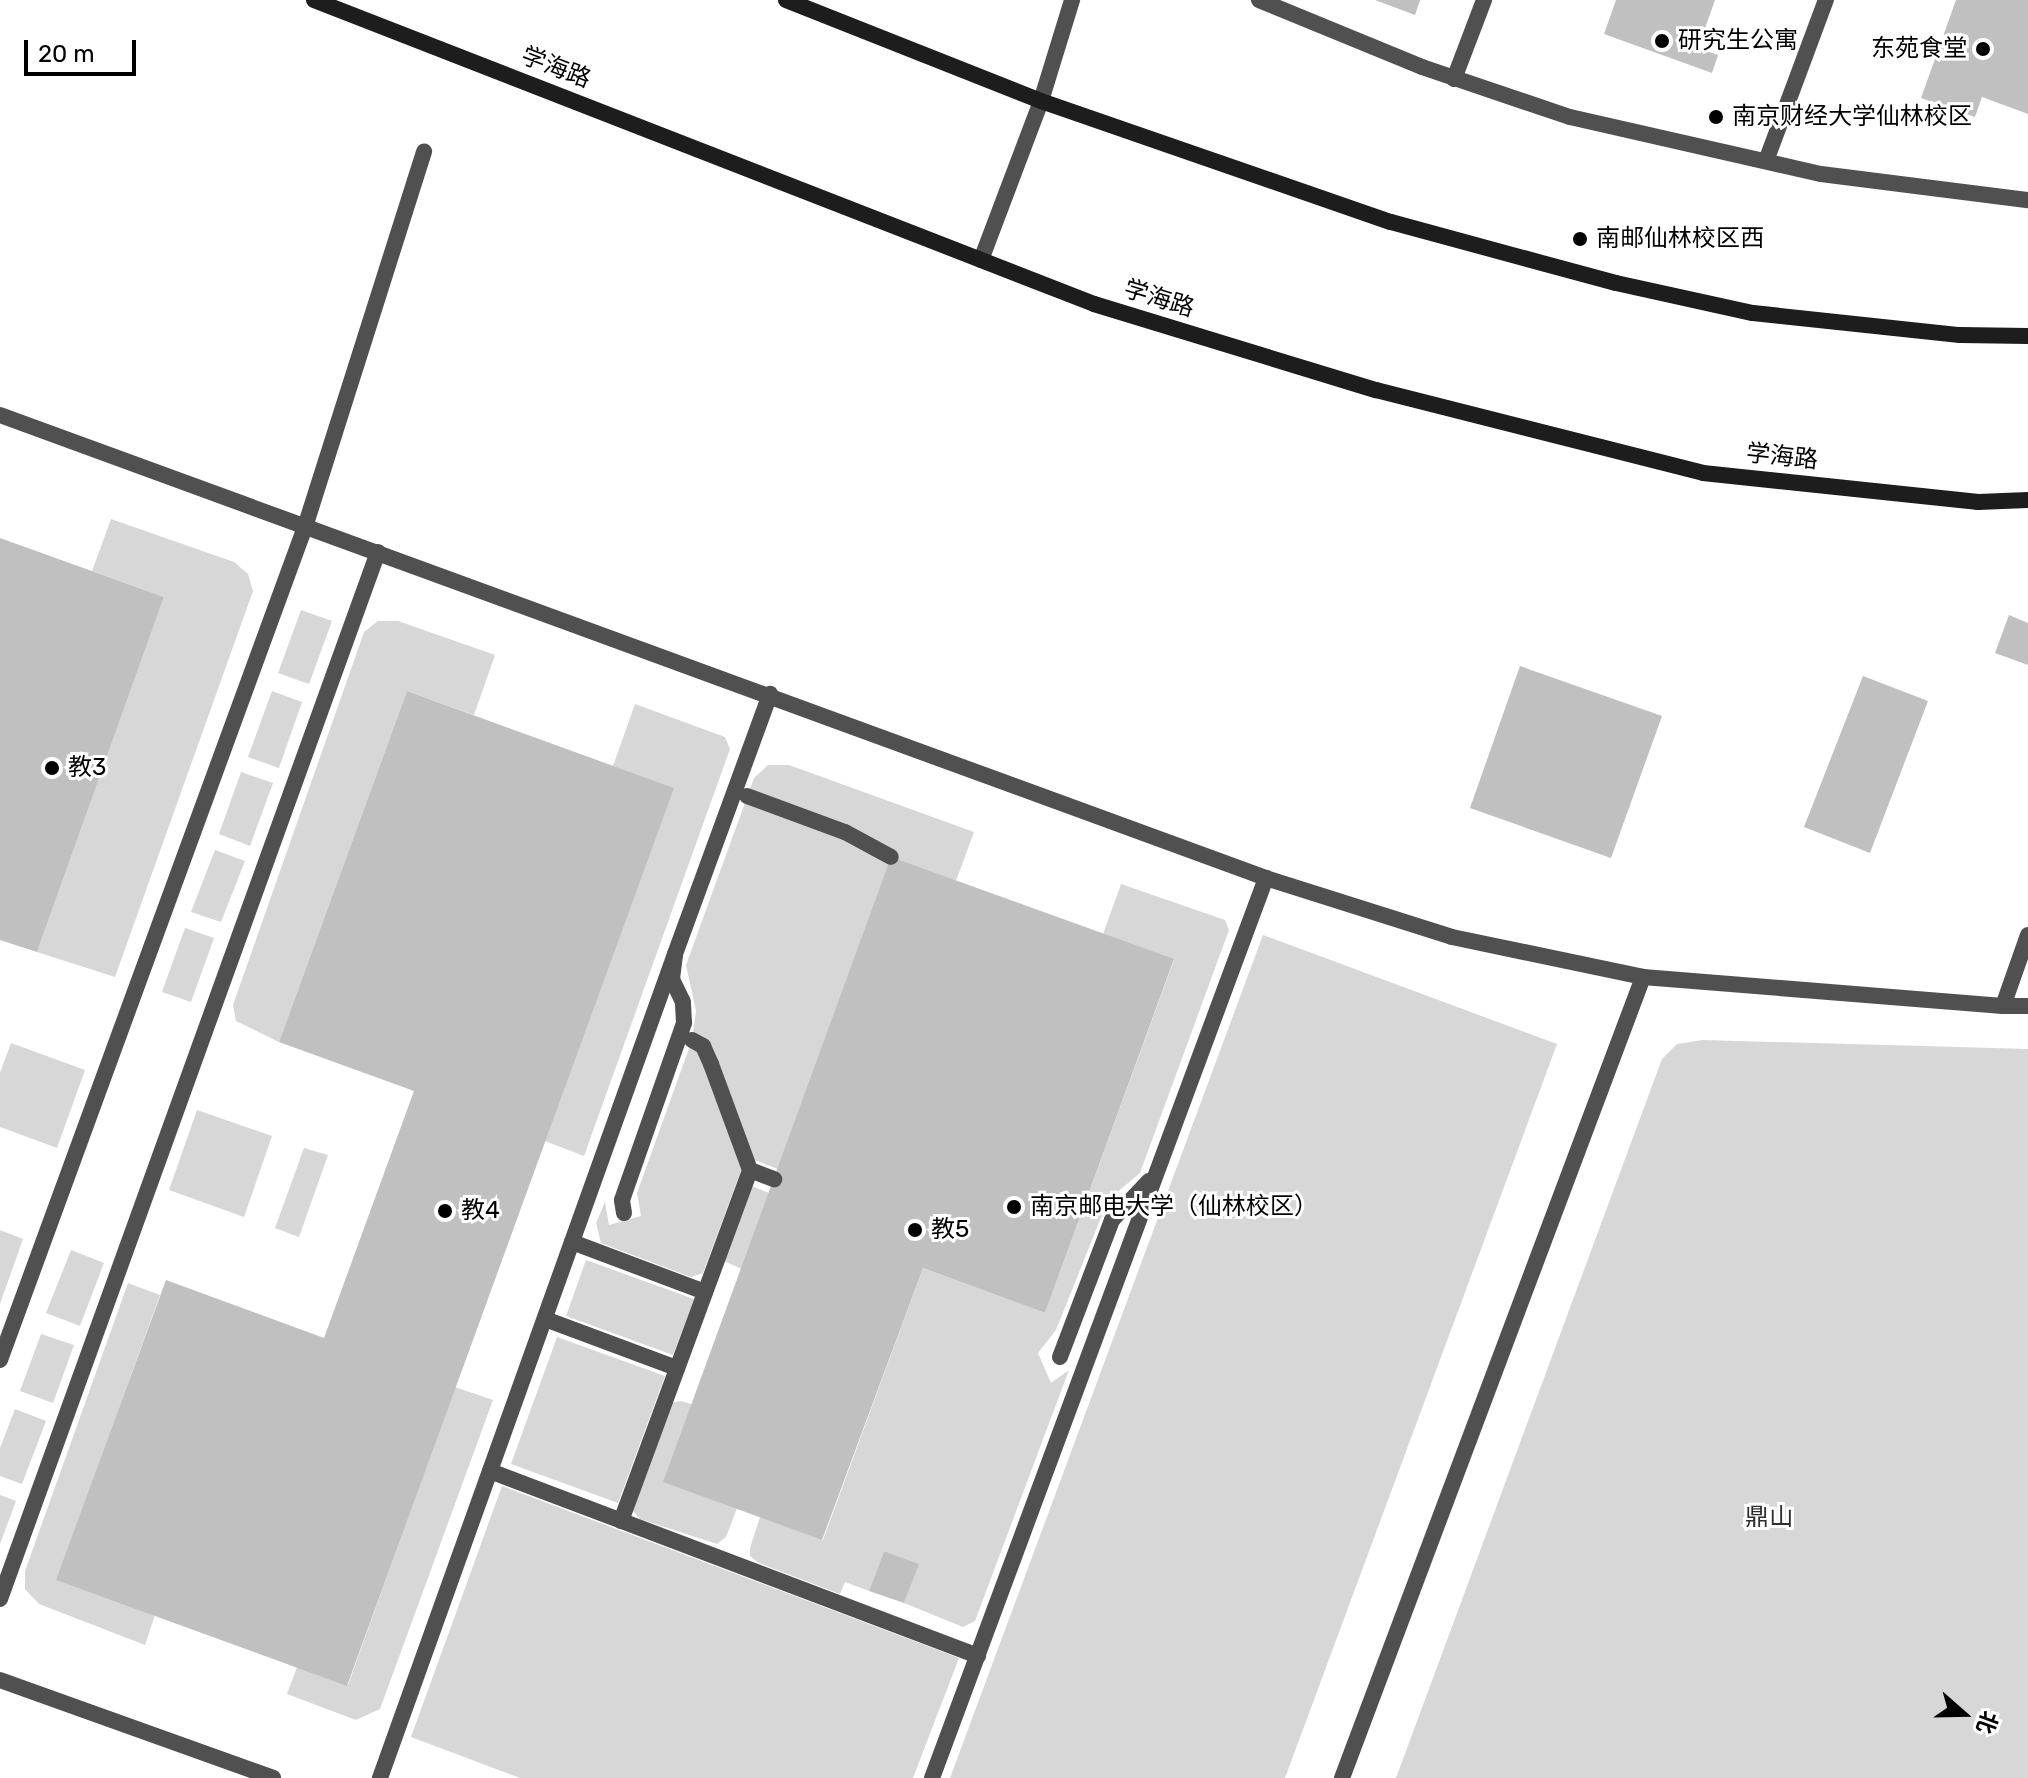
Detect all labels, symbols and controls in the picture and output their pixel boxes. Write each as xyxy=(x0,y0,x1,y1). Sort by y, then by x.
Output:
scale bar xyxy=(28,24,140,74)
place label: 研究生公寓 xyxy=(1678,27,1798,55)
marker: 研究生公寓 xyxy=(1653,32,1671,50)
place label: 东苑食堂 xyxy=(1871,35,1967,63)
text: 20 m xyxy=(38,40,95,68)
marker: 东苑食堂 xyxy=(1974,40,1992,58)
street label: 学海路 xyxy=(517,42,595,94)
place label: 南京财经大学仙林校区 xyxy=(1732,103,1972,131)
marker: 南京财经大学仙林校区 xyxy=(1707,108,1725,126)
place label: 南邮仙林校区西 xyxy=(1596,225,1764,253)
marker: 南邮仙林校区西 xyxy=(1571,230,1589,248)
street label: 学海路 xyxy=(1120,275,1198,323)
street label: 学海路 xyxy=(1745,439,1819,475)
place label: 教3 xyxy=(68,754,106,782)
marker: 教3 xyxy=(43,759,61,777)
place label: 南京邮电大学（仙林校区） xyxy=(1030,1193,1318,1221)
place label: 教4 xyxy=(461,1197,500,1225)
marker: 南京邮电大学（仙林校区） xyxy=(1005,1198,1023,1216)
marker: 教4 xyxy=(436,1202,454,1220)
place label: 教5 xyxy=(931,1216,969,1244)
marker: 教5 xyxy=(906,1221,924,1239)
park label: 鼎山 xyxy=(1745,1504,1793,1532)
north arrow xyxy=(1924,1674,2004,1754)
text: 北 xyxy=(1971,1707,2003,1737)

